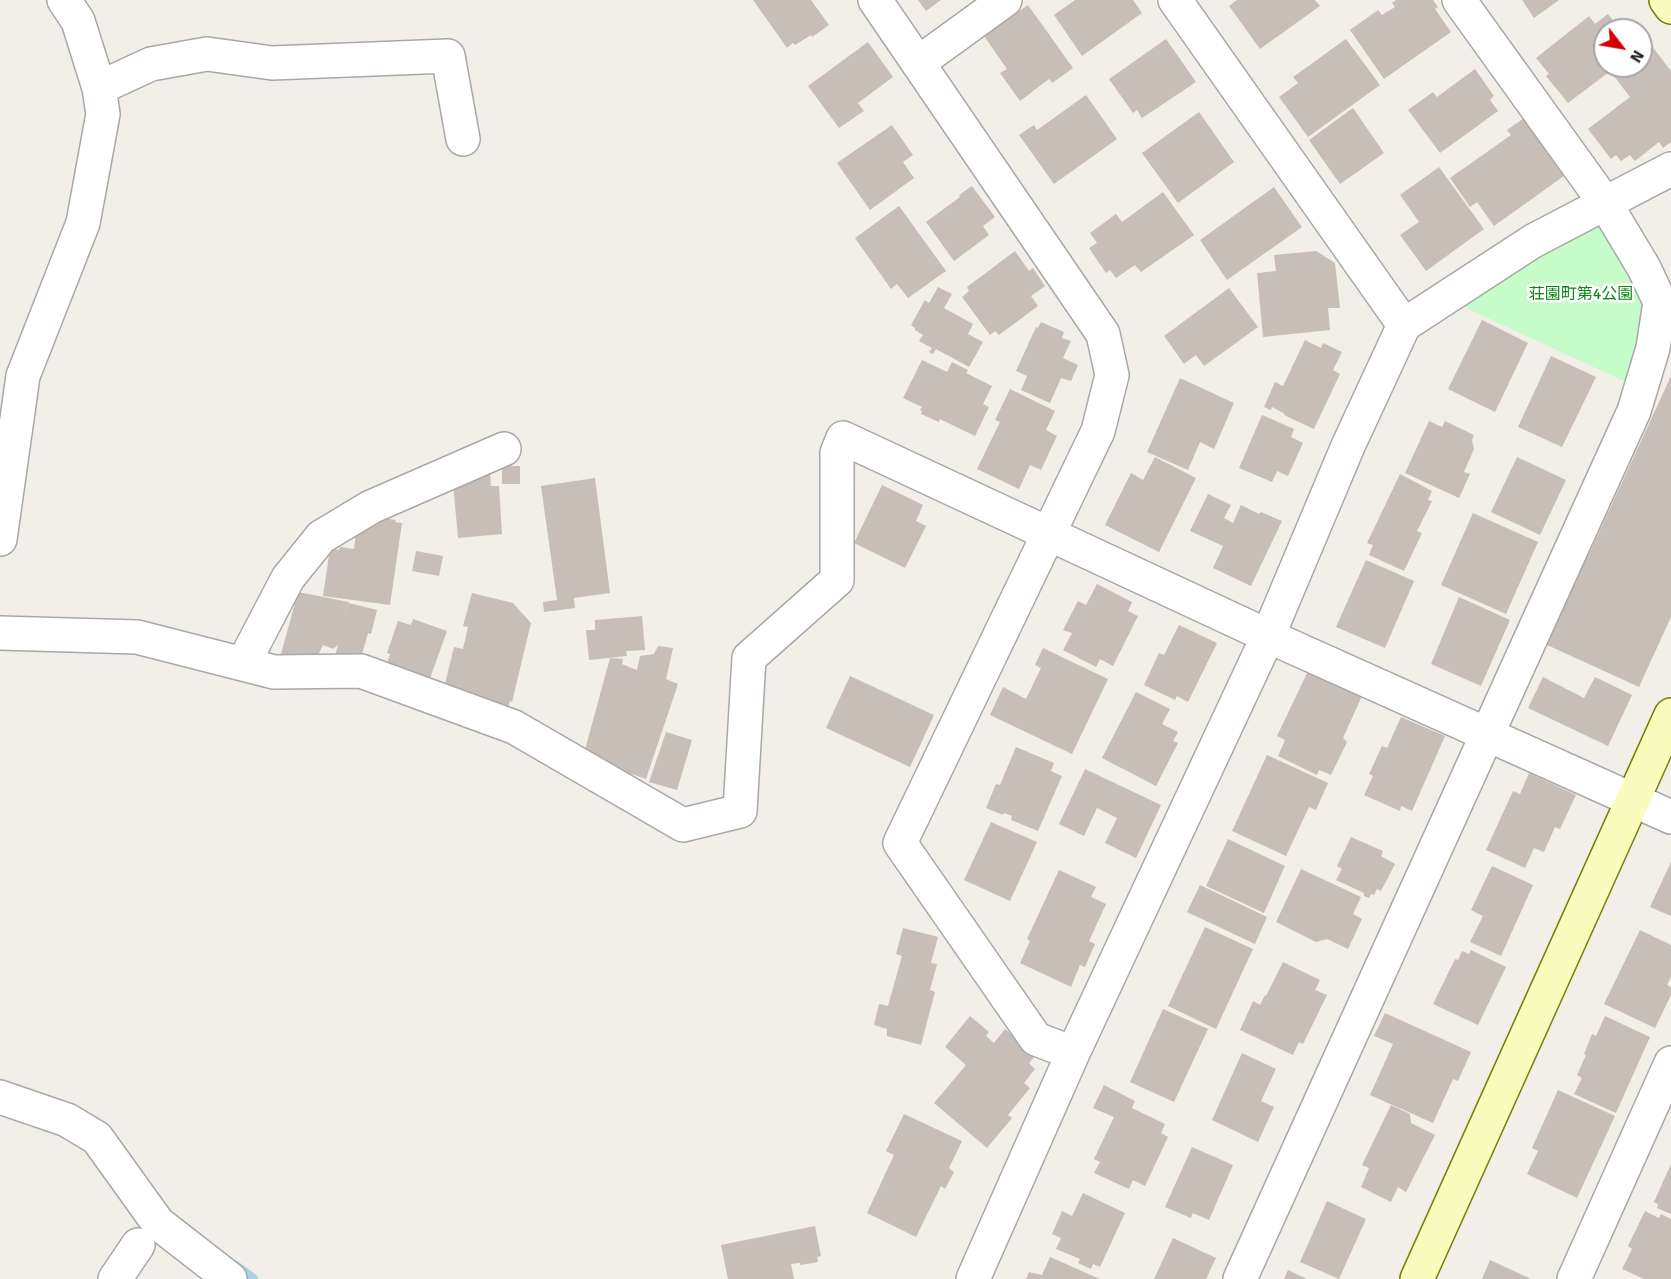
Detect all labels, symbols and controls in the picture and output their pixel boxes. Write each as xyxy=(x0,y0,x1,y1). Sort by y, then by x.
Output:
north arrow xyxy=(1593,18,1653,78)
text: N xyxy=(1625,46,1648,66)
park label: 荘園町第4公園 xyxy=(1529,285,1633,305)

